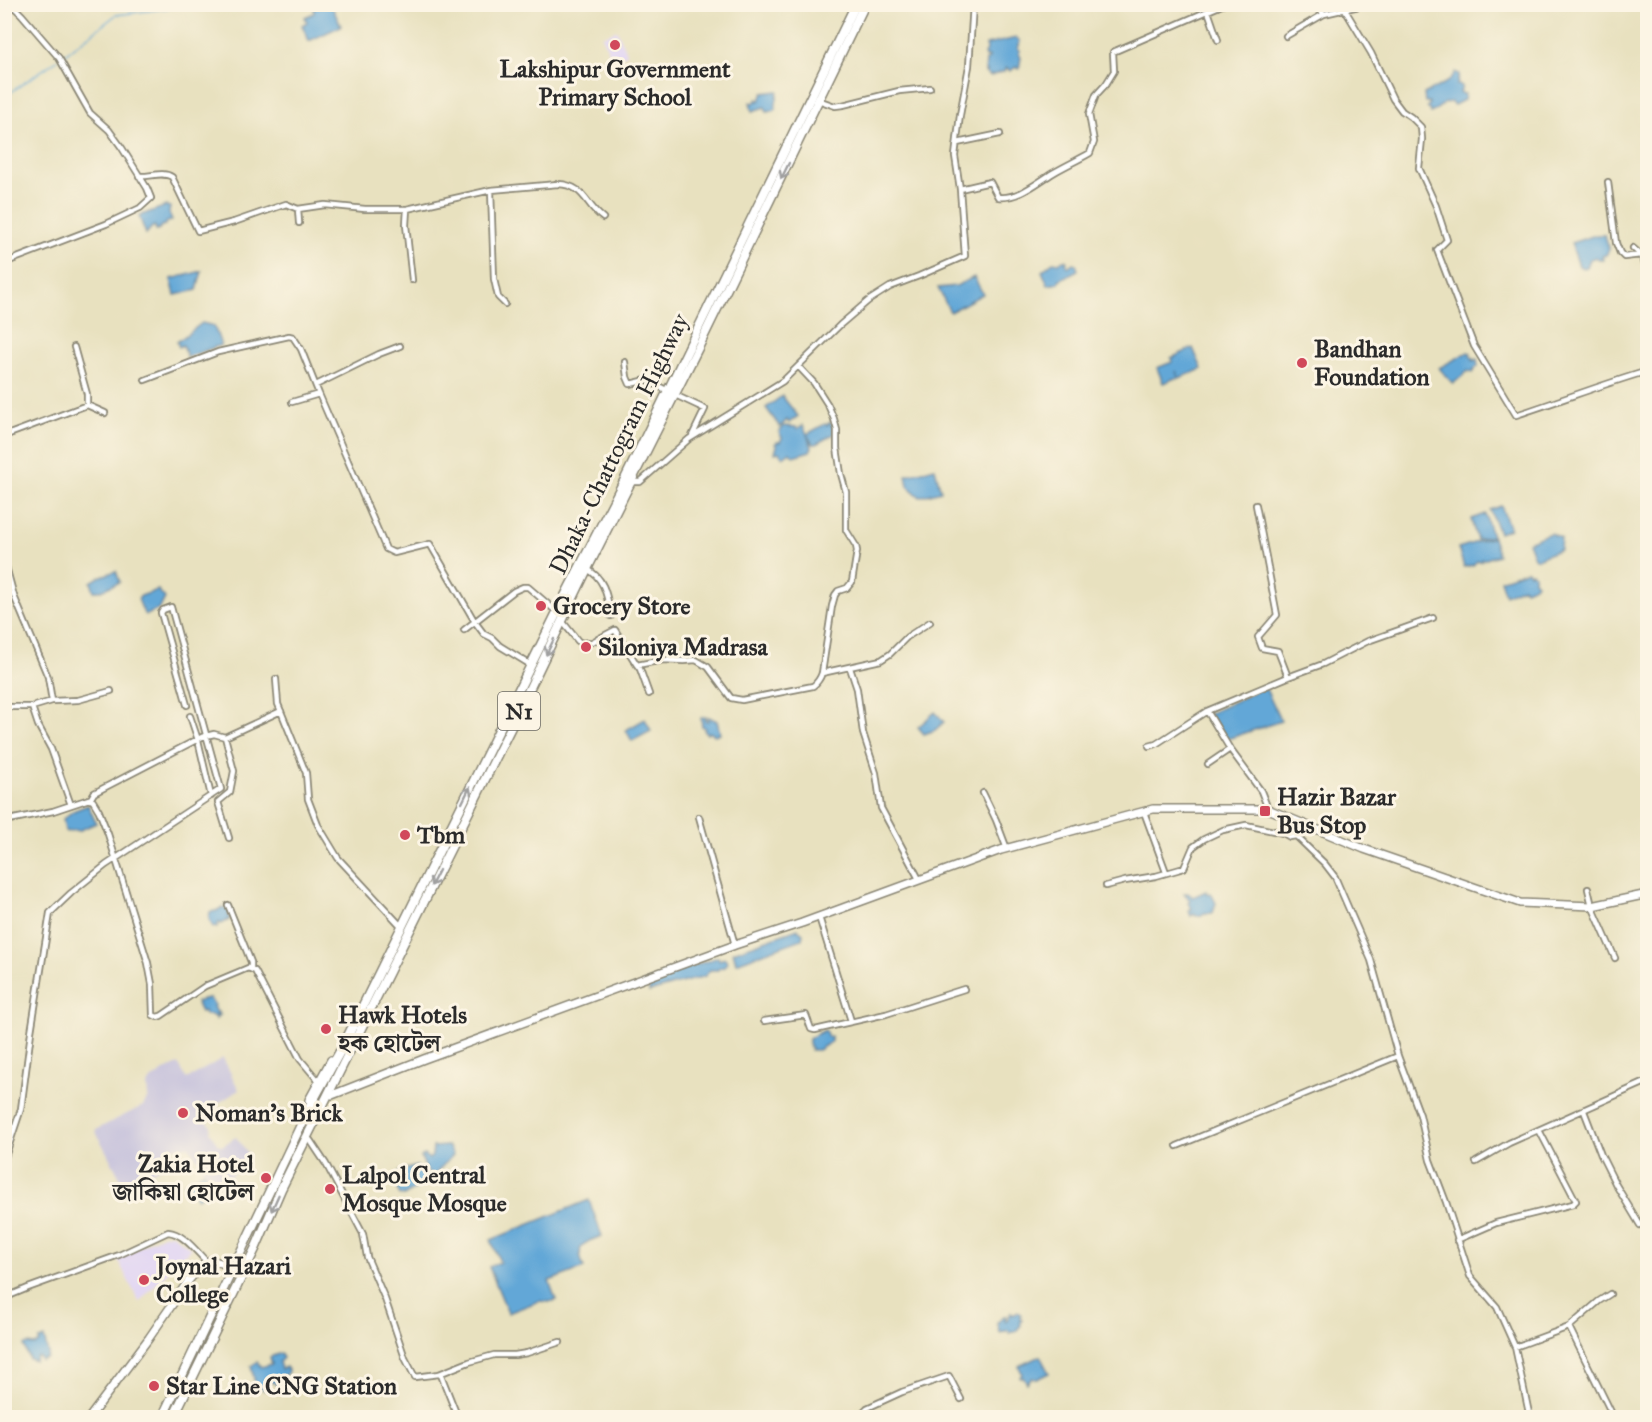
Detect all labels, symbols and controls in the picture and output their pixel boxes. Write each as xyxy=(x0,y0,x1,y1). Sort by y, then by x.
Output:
marker: Lakshipur Government Primary School xyxy=(608,38,622,52)
place label: Lakshipur Government Primary School xyxy=(500,54,731,112)
one-way arrow xyxy=(779,161,790,179)
street label: Dhaka-Chattogram Highway xyxy=(543,308,696,579)
place label: Bandhan Foundation xyxy=(1314,334,1430,392)
marker: Bandhan Foundation xyxy=(1295,356,1309,370)
place label: Grocery Store xyxy=(553,591,691,621)
marker: Grocery Store xyxy=(534,599,548,613)
place label: Siloniya Madrasa xyxy=(598,632,769,662)
one-way arrow xyxy=(543,637,555,655)
marker: Siloniya Madrasa xyxy=(579,640,593,654)
road number: N1 xyxy=(498,692,540,730)
place label: Hazir Bazar Bus Stop xyxy=(1277,782,1397,840)
one-way arrow xyxy=(461,787,472,805)
marker: Hazir Bazar Bus Stop xyxy=(1258,804,1272,818)
place label: Tbm xyxy=(416,820,466,850)
marker: Tbm xyxy=(398,828,412,842)
one-way arrow xyxy=(429,868,441,886)
place label: Hawk Hotels হক হোটেল xyxy=(337,1000,467,1058)
marker: Hawk Hotels হক হোটেল xyxy=(319,1022,333,1036)
place label: Noman's Brick xyxy=(195,1098,344,1128)
marker: Noman's Brick xyxy=(176,1106,190,1120)
place label: Zakia Hotel জাকিয়া হোটেল xyxy=(112,1149,256,1207)
place label: Lalpol Central Mosque Mosque xyxy=(342,1160,507,1218)
marker: Zakia Hotel জাকিয়া হোটেল xyxy=(259,1171,273,1185)
marker: Lalpol Central Mosque Mosque xyxy=(323,1182,337,1196)
one-way arrow xyxy=(268,1194,280,1212)
place label: Joynal Hazari College xyxy=(153,1251,291,1309)
marker: Joynal Hazari College xyxy=(137,1273,151,1287)
place label: Star Line CNG Station xyxy=(166,1371,397,1401)
marker: Star Line CNG Station xyxy=(147,1379,161,1393)

